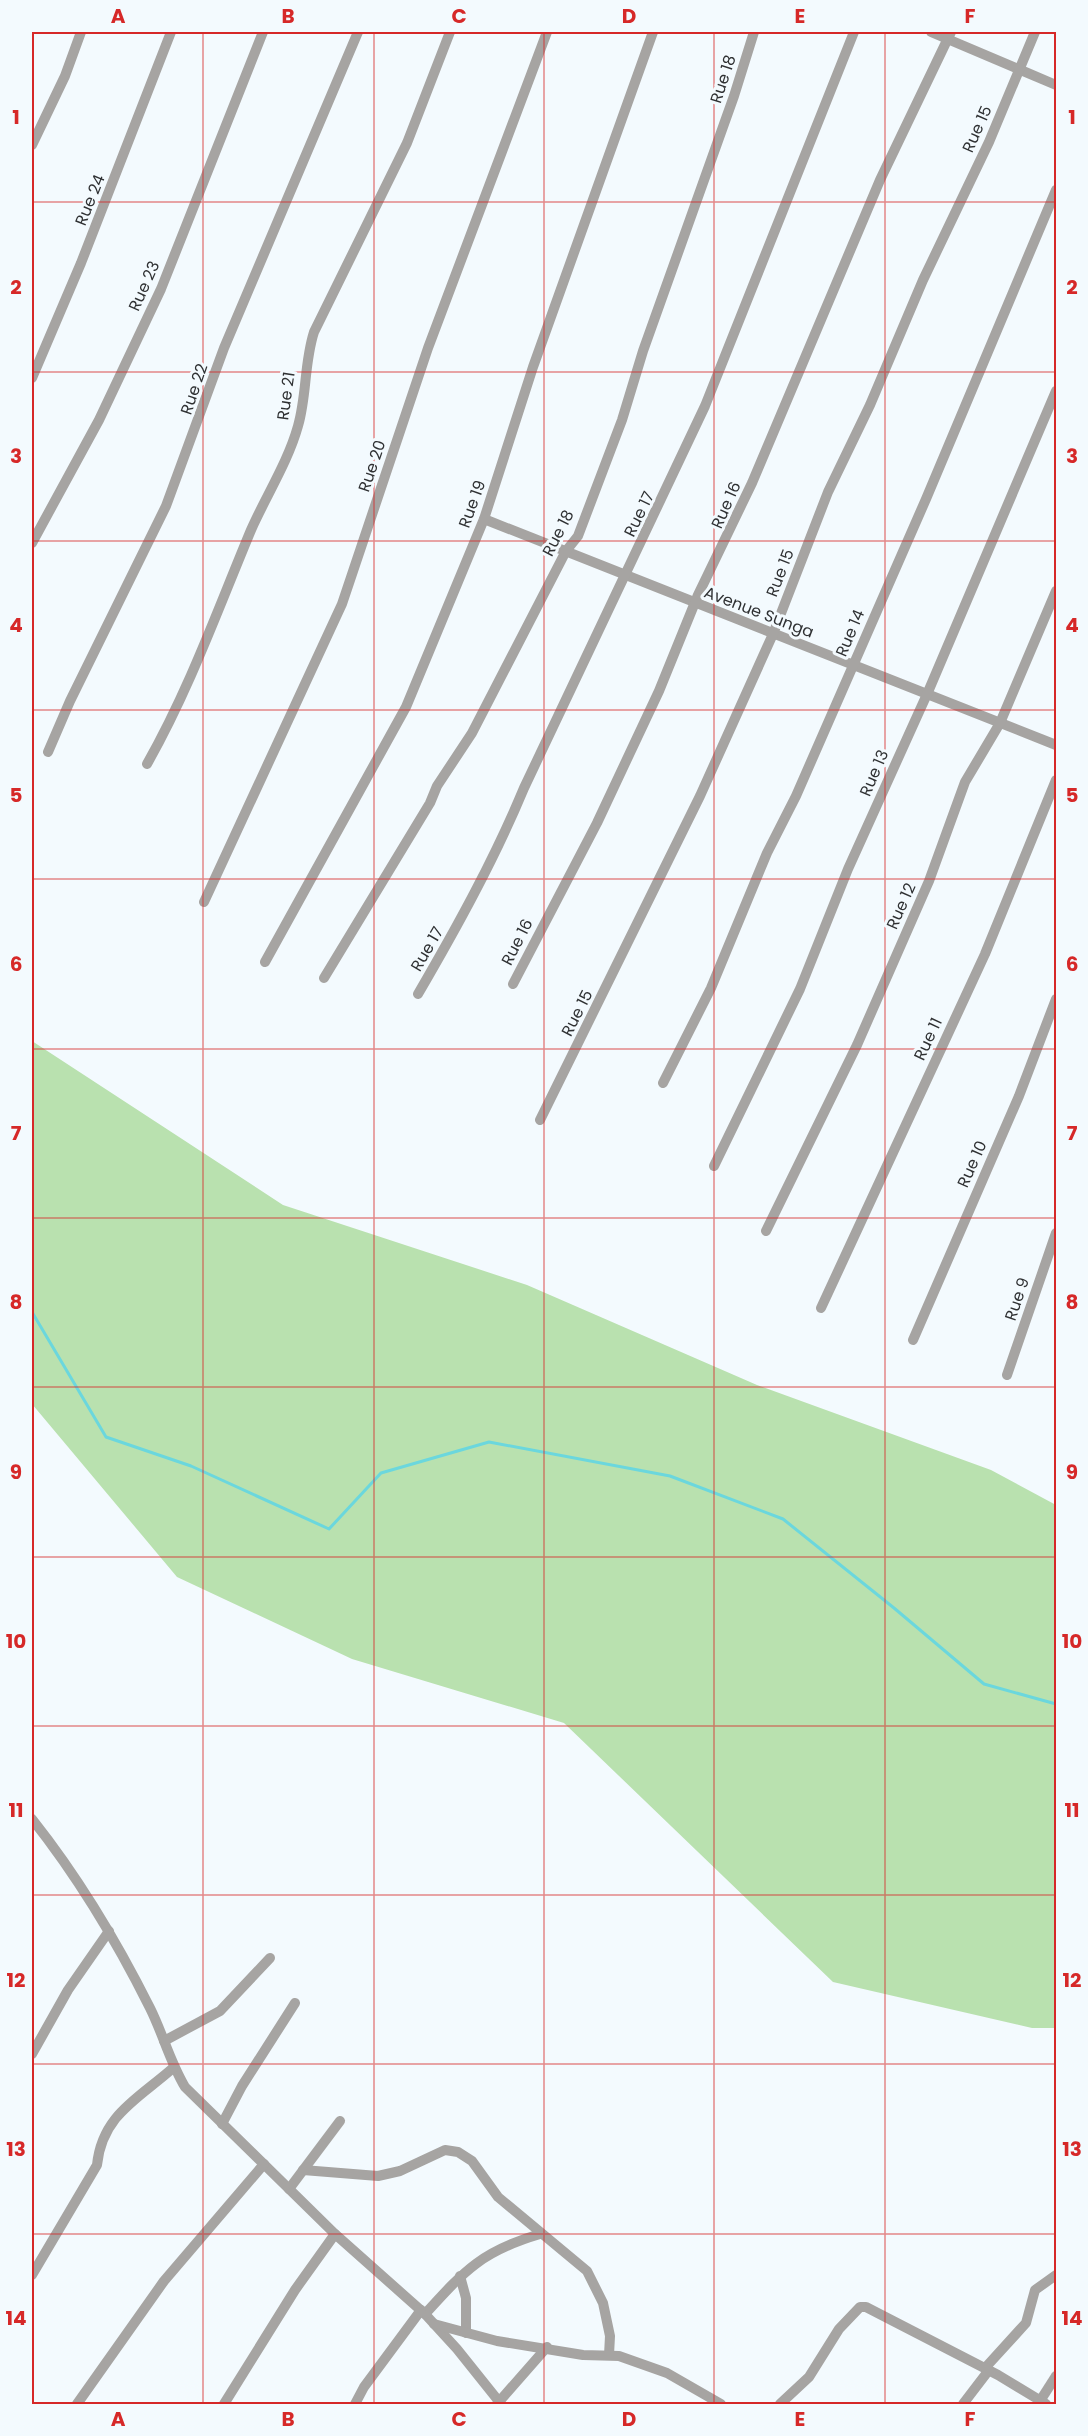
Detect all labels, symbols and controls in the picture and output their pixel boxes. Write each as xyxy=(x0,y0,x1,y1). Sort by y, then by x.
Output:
text: A xyxy=(111,2,126,30)
text: B xyxy=(281,2,295,30)
text: C xyxy=(451,2,467,30)
text: D xyxy=(622,2,636,30)
text: E xyxy=(795,2,805,30)
text: F xyxy=(965,2,976,30)
street label: Rue 18 xyxy=(704,52,742,106)
street label: Rue 15 xyxy=(956,102,998,156)
text: 1 xyxy=(12,103,20,131)
text: 1 xyxy=(1068,103,1076,131)
street label: Rue 24 xyxy=(69,171,111,229)
street label: Rue 23 xyxy=(123,257,165,315)
text: 2 xyxy=(10,273,22,301)
text: 2 xyxy=(1066,273,1078,301)
street label: Rue 22 xyxy=(175,360,213,418)
street label: Rue 21 xyxy=(271,370,301,422)
street label: Rue 20 xyxy=(352,437,392,495)
text: 3 xyxy=(10,442,22,470)
text: 3 xyxy=(1066,442,1078,470)
street label: Rue 19 xyxy=(453,477,491,531)
street label: Rue 16 xyxy=(705,478,747,532)
street label: Rue 17 xyxy=(618,487,660,541)
street label: Rue 18 xyxy=(537,506,579,560)
street label: Rue 15 xyxy=(760,546,800,600)
street label: Avenue Sunga xyxy=(701,581,817,643)
street label: Rue 14 xyxy=(830,606,870,660)
text: 4 xyxy=(9,611,23,639)
text: 4 xyxy=(1065,611,1079,639)
street label: Rue 13 xyxy=(854,746,894,800)
text: 5 xyxy=(10,781,23,809)
text: 5 xyxy=(1066,781,1079,809)
street label: Rue 12 xyxy=(881,879,921,933)
street label: Rue 16 xyxy=(496,915,538,969)
street label: Rue 17 xyxy=(405,922,449,976)
text: 6 xyxy=(10,950,22,978)
text: 6 xyxy=(1066,950,1078,978)
street label: Rue 15 xyxy=(556,986,598,1040)
street label: Rue 11 xyxy=(908,1014,948,1064)
text: 7 xyxy=(11,1119,22,1147)
text: 7 xyxy=(1067,1119,1078,1147)
street label: Rue 10 xyxy=(951,1137,993,1191)
street label: Rue 9 xyxy=(999,1274,1035,1324)
text: 8 xyxy=(10,1288,22,1316)
text: 8 xyxy=(1066,1288,1078,1316)
text: 9 xyxy=(10,1458,22,1486)
text: 9 xyxy=(1066,1458,1078,1486)
text: 10 xyxy=(6,1627,26,1655)
text: 10 xyxy=(1062,1627,1082,1655)
text: 11 xyxy=(8,1796,24,1824)
text: 11 xyxy=(1064,1796,1080,1824)
text: 12 xyxy=(7,1966,25,1994)
text: 12 xyxy=(1063,1966,1081,1994)
text: 13 xyxy=(6,2135,26,2163)
text: 13 xyxy=(1062,2135,1082,2163)
text: 14 xyxy=(5,2304,27,2332)
text: 14 xyxy=(1061,2304,1083,2332)
text: A xyxy=(111,2405,126,2433)
text: B xyxy=(281,2405,295,2433)
text: C xyxy=(451,2405,467,2433)
text: D xyxy=(622,2405,636,2433)
text: E xyxy=(795,2405,805,2433)
text: F xyxy=(965,2405,976,2433)

